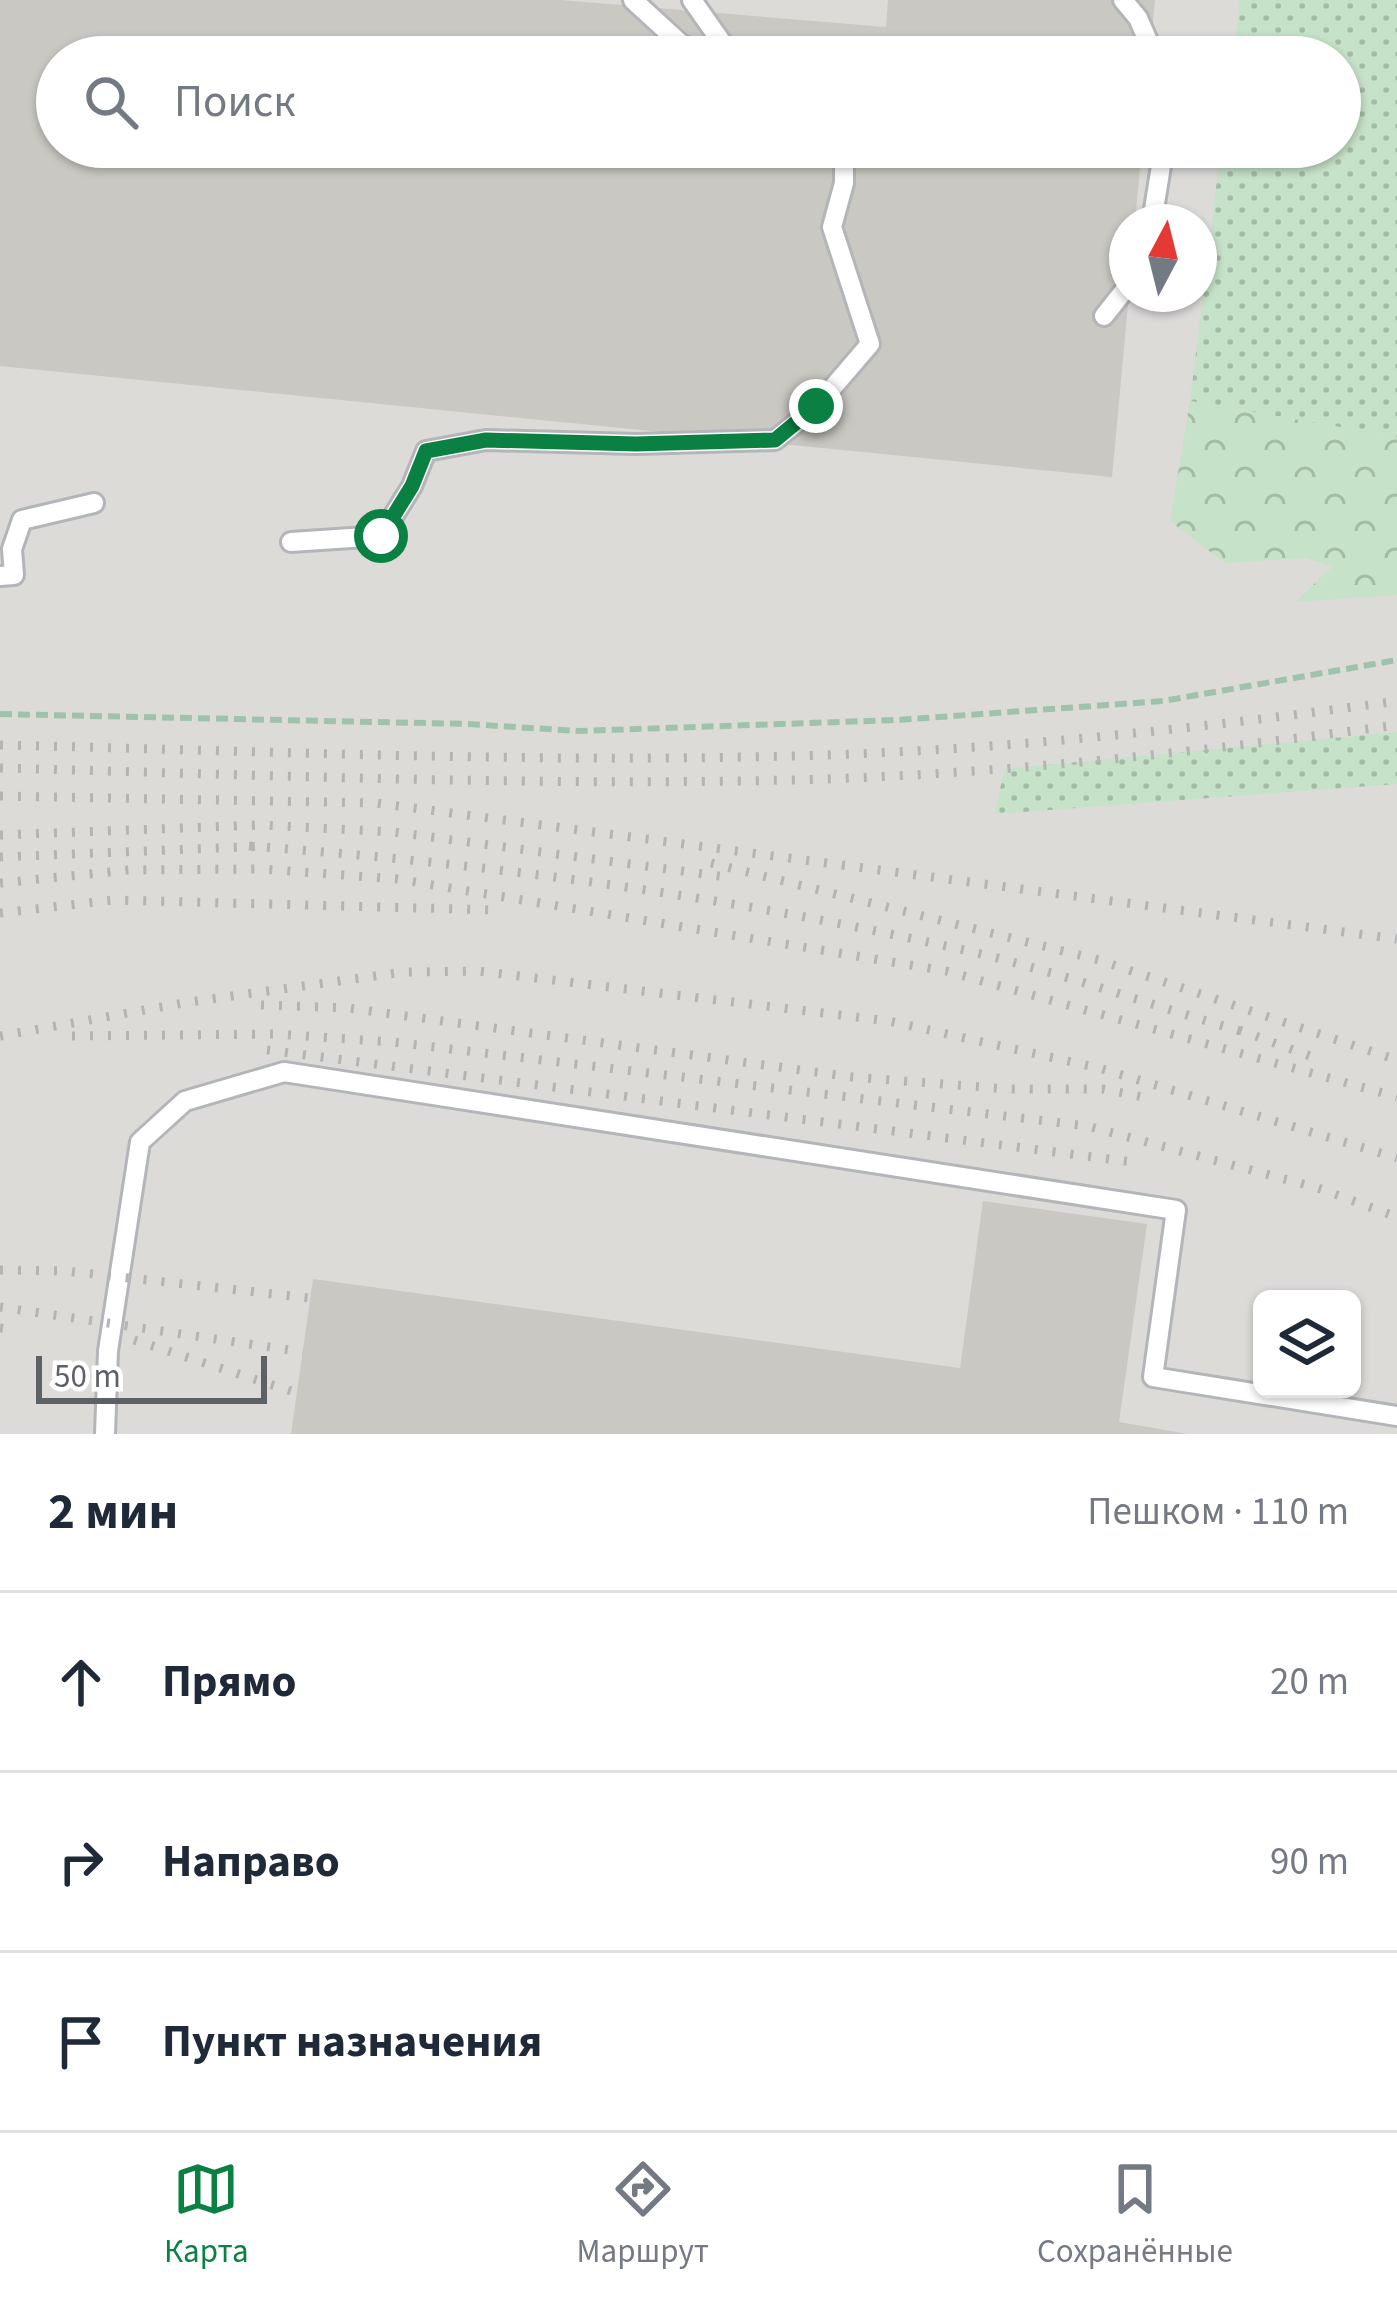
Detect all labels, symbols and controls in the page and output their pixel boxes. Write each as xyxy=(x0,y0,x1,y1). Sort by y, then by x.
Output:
search box xyxy=(36,36,1361,168)
icon: search xyxy=(78,69,144,135)
text: Поиск xyxy=(174,70,296,134)
north arrow xyxy=(1109,204,1217,312)
route end xyxy=(789,379,843,433)
route start xyxy=(354,509,408,563)
map controls xyxy=(1253,1290,1361,1398)
button: layers xyxy=(1253,1290,1361,1398)
scale bar xyxy=(36,1350,267,1403)
text: 50 m xyxy=(54,1353,121,1400)
text: 2 мин xyxy=(48,1476,178,1548)
text: Пешком · 110 m xyxy=(1087,1484,1349,1540)
icon: ahead xyxy=(48,1649,114,1715)
text: Прямо xyxy=(162,1650,296,1714)
text: 20 m xyxy=(1270,1654,1349,1710)
icon: right xyxy=(48,1829,114,1895)
text: Направо xyxy=(162,1830,340,1894)
text: 90 m xyxy=(1270,1834,1349,1890)
icon: arrive xyxy=(48,2009,114,2075)
text: Пункт назначения xyxy=(162,2010,542,2074)
tab: Карта xyxy=(164,2156,249,2275)
tab: Маршрут xyxy=(577,2156,709,2275)
tab: Сохранённые xyxy=(1037,2156,1233,2275)

